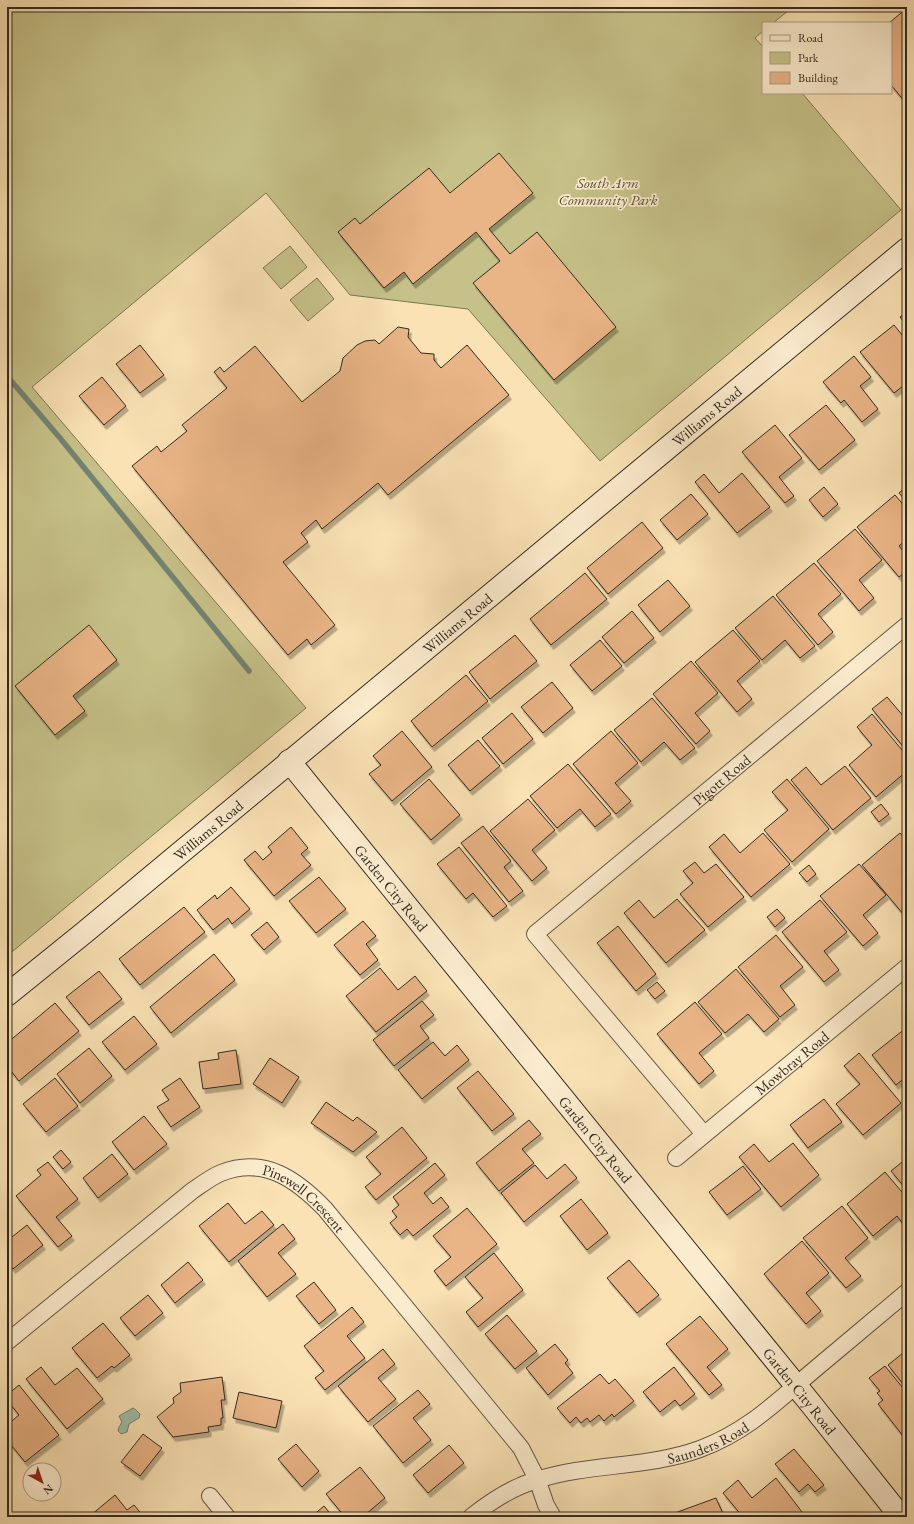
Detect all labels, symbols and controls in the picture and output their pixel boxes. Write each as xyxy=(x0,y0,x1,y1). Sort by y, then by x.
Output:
legend xyxy=(762,22,892,94)
text: Road xyxy=(798,30,824,46)
text: Park xyxy=(798,50,819,66)
text: Building xyxy=(798,70,839,86)
park label: South Arm Community Park xyxy=(558,173,658,209)
street label: Williams Road xyxy=(667,381,745,450)
street label: Williams Road xyxy=(418,588,496,657)
street label: Pigott Road xyxy=(688,749,755,809)
street label: Williams Road xyxy=(169,795,247,864)
street label: Garden City Road xyxy=(351,840,433,935)
street label: Mowbray Road xyxy=(751,1026,833,1099)
street label: Garden City Road xyxy=(555,1092,637,1187)
street label: Pinewell Crescent xyxy=(261,1159,350,1236)
street label: Garden City Road xyxy=(759,1343,841,1438)
street label: Saunders Road xyxy=(666,1417,752,1467)
north arrow xyxy=(22,1462,62,1502)
text: N xyxy=(40,1481,56,1498)

